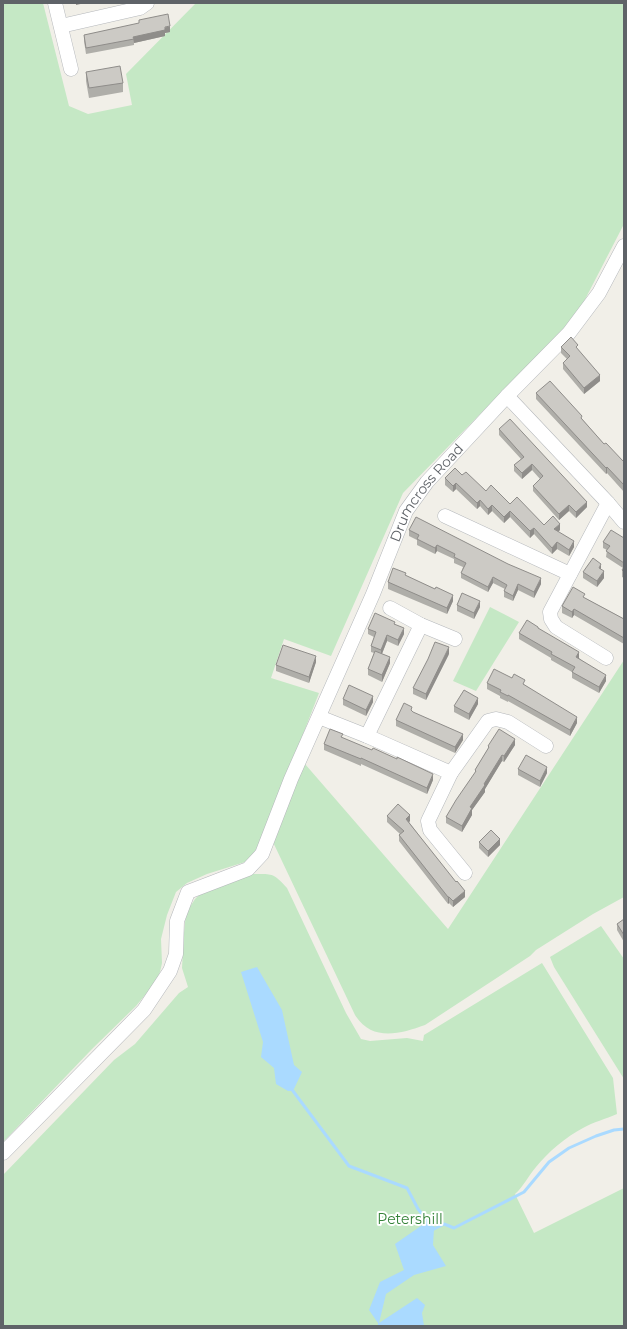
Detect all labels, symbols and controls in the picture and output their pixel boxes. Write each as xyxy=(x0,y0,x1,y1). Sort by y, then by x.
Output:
street label: Drumcross Road xyxy=(386,440,467,544)
park label: Petershill xyxy=(377,1210,443,1228)

